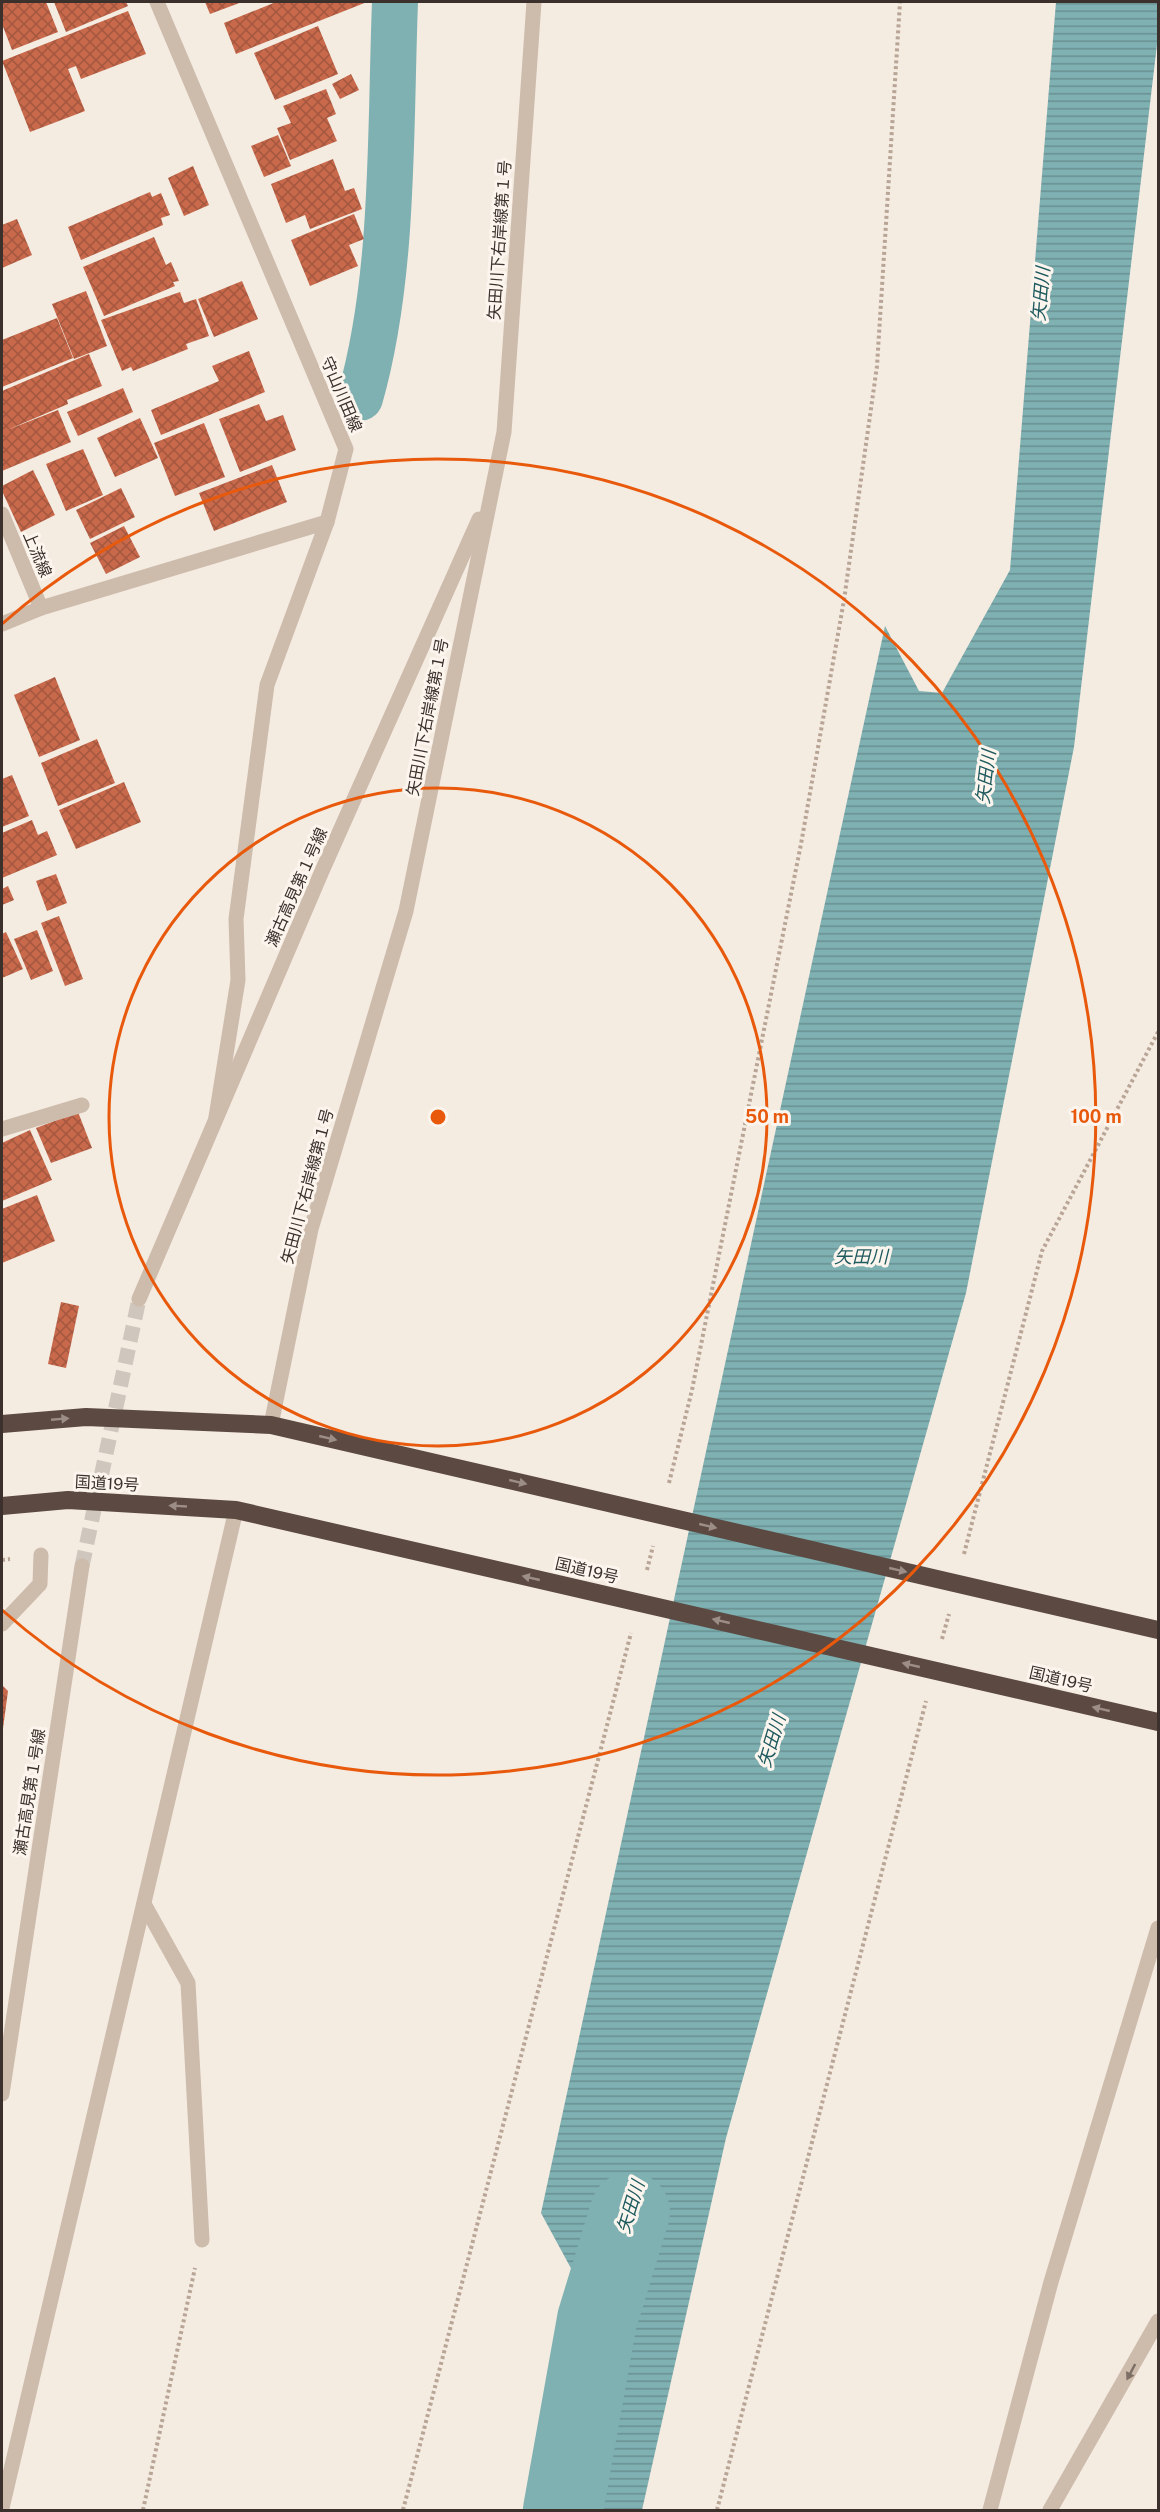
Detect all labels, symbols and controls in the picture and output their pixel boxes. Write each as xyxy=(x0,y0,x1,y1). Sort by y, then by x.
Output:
street label: 矢田川下右岸線第１号 xyxy=(484,160,515,321)
water label: 矢田川 xyxy=(1028,264,1053,322)
street label: 守山川田線 xyxy=(317,354,366,435)
street label: 上流線 xyxy=(19,528,56,580)
street label: 矢田川下右岸線第１号 xyxy=(403,637,452,797)
water label: 矢田川 xyxy=(972,747,999,805)
street label: 瀬古高見第１号線 xyxy=(262,825,331,950)
street label: 矢田川下右岸線第１号 xyxy=(278,1106,337,1266)
text: 50 m xyxy=(745,1106,789,1127)
text: 100 m xyxy=(1070,1106,1122,1127)
centre of rings xyxy=(428,1107,448,1127)
water label: 矢田川 xyxy=(834,1246,890,1267)
one-way arrow xyxy=(50,1414,69,1424)
one-way arrow xyxy=(319,1434,337,1444)
street label: 国道19号 xyxy=(74,1472,140,1495)
one-way arrow xyxy=(509,1478,527,1488)
one-way arrow xyxy=(168,1502,187,1511)
one-way arrow xyxy=(699,1522,718,1531)
street label: 国道19号 xyxy=(553,1554,620,1587)
one-way arrow xyxy=(889,1566,908,1575)
one-way arrow xyxy=(522,1572,541,1582)
one-way arrow xyxy=(712,1616,731,1626)
one-way arrow xyxy=(902,1660,921,1669)
street label: 国道19号 xyxy=(1027,1663,1094,1696)
one-way arrow xyxy=(1092,1703,1111,1713)
water label: 矢田川 xyxy=(754,1710,790,1770)
street label: 瀬古高見第１号線 xyxy=(10,1727,49,1857)
water label: 矢田川 xyxy=(613,2176,649,2236)
one-way arrow xyxy=(1126,2364,1136,2381)

